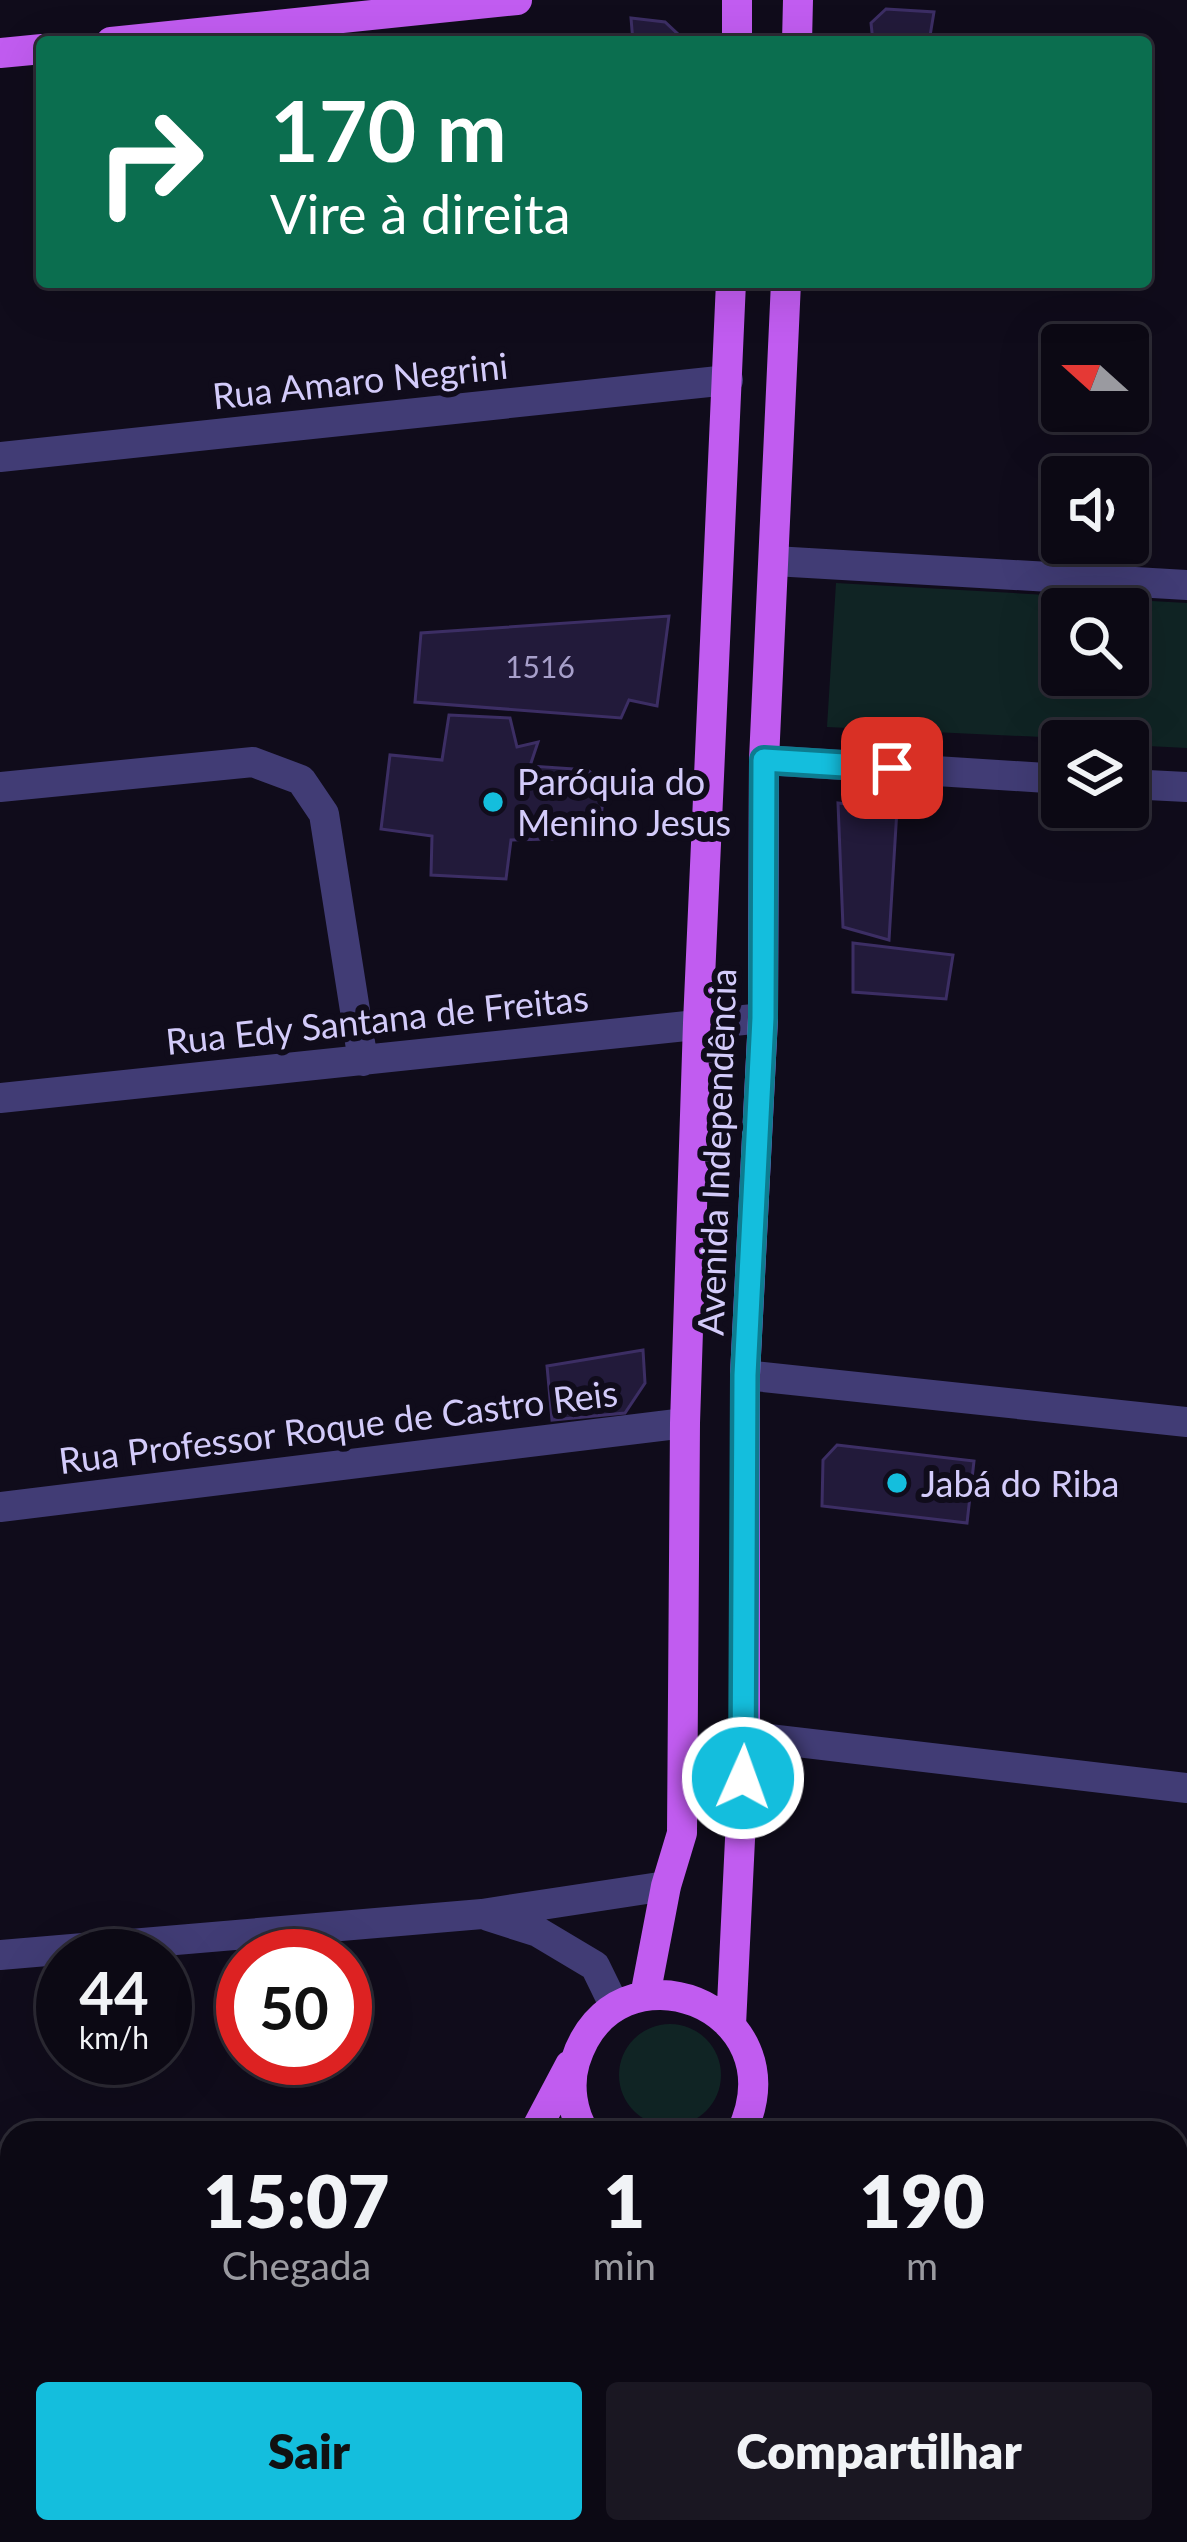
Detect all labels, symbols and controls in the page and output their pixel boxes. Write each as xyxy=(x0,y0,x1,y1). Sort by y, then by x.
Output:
text: 170 m xyxy=(270,79,507,180)
icon: right xyxy=(72,84,228,240)
text: Vire à direita xyxy=(270,181,570,246)
north arrow xyxy=(1041,324,1149,432)
map controls xyxy=(1041,324,1149,828)
street label: Rua Amaro Negrini xyxy=(210,343,510,417)
button: sound xyxy=(1041,456,1149,564)
button: search xyxy=(1041,588,1149,696)
house number: 1516 xyxy=(505,648,575,684)
pin xyxy=(841,717,943,819)
button: layers xyxy=(1041,720,1149,828)
icon: arrive xyxy=(859,735,925,801)
place label: Paróquia do Menino Jesus xyxy=(517,759,731,844)
marker: Paróquia do Menino Jesus xyxy=(480,789,506,815)
street label: Avenida Independência xyxy=(688,968,744,1336)
street label: Rua Edy Santana de Freitas xyxy=(164,975,590,1063)
street label: Rua Professor Roque de Castro Reis xyxy=(56,1370,620,1482)
place label: Jabá do Riba xyxy=(921,1461,1119,1505)
marker: Jabá do Riba xyxy=(884,1470,910,1496)
position arrow xyxy=(680,1715,806,1841)
speed limit sign: 50 xyxy=(216,1929,372,2085)
text: 44 xyxy=(79,1956,149,2028)
text: km/h xyxy=(79,2019,149,2055)
text: 15:07 xyxy=(203,2157,389,2243)
text: 1 xyxy=(604,2157,645,2243)
text: 190 xyxy=(859,2157,985,2243)
text: Chegada xyxy=(222,2242,371,2288)
text: min xyxy=(593,2242,656,2288)
text: m xyxy=(906,2242,938,2288)
button: Sair xyxy=(36,2382,582,2520)
button: Compartilhar xyxy=(606,2382,1152,2520)

